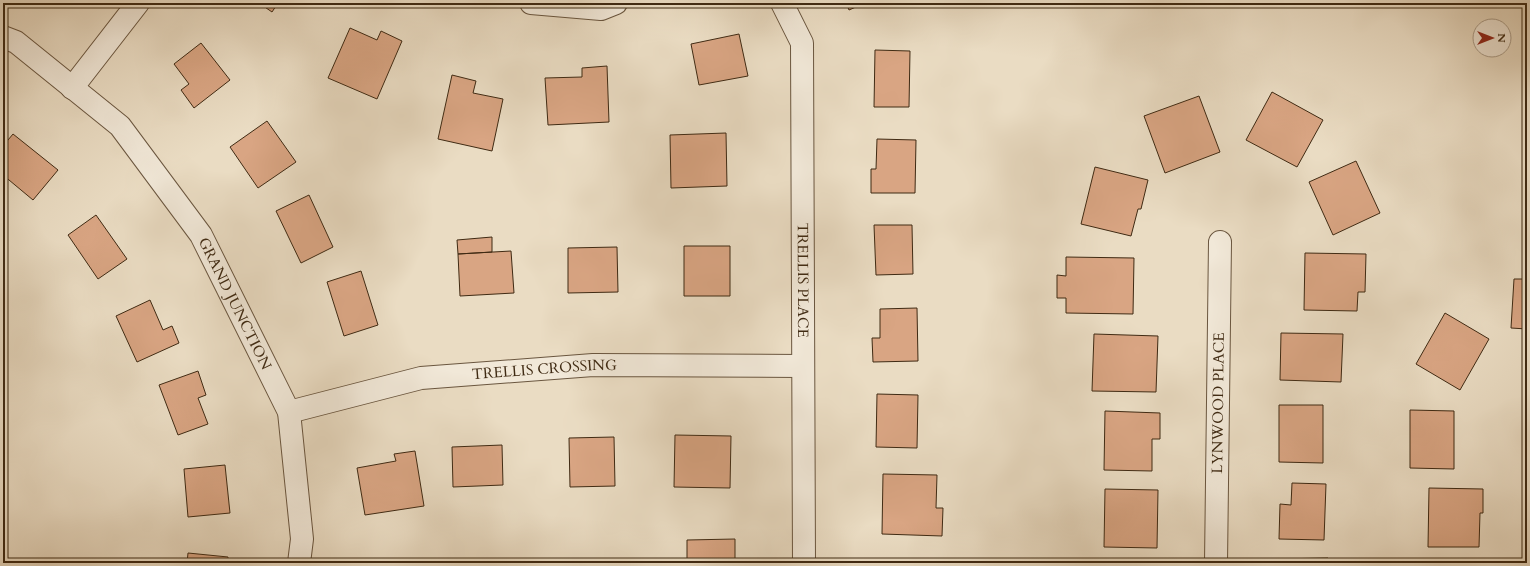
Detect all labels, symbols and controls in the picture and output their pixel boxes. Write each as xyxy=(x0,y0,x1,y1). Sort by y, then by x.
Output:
north arrow xyxy=(1472,18,1512,58)
text: N xyxy=(1494,33,1509,43)
street label: TRELLIS PLACE xyxy=(793,223,813,338)
street label: GRAND JUNCTION xyxy=(194,234,277,373)
street label: LYNWOOD PLACE xyxy=(1207,332,1229,474)
street label: TRELLIS CROSSING xyxy=(471,355,617,384)

